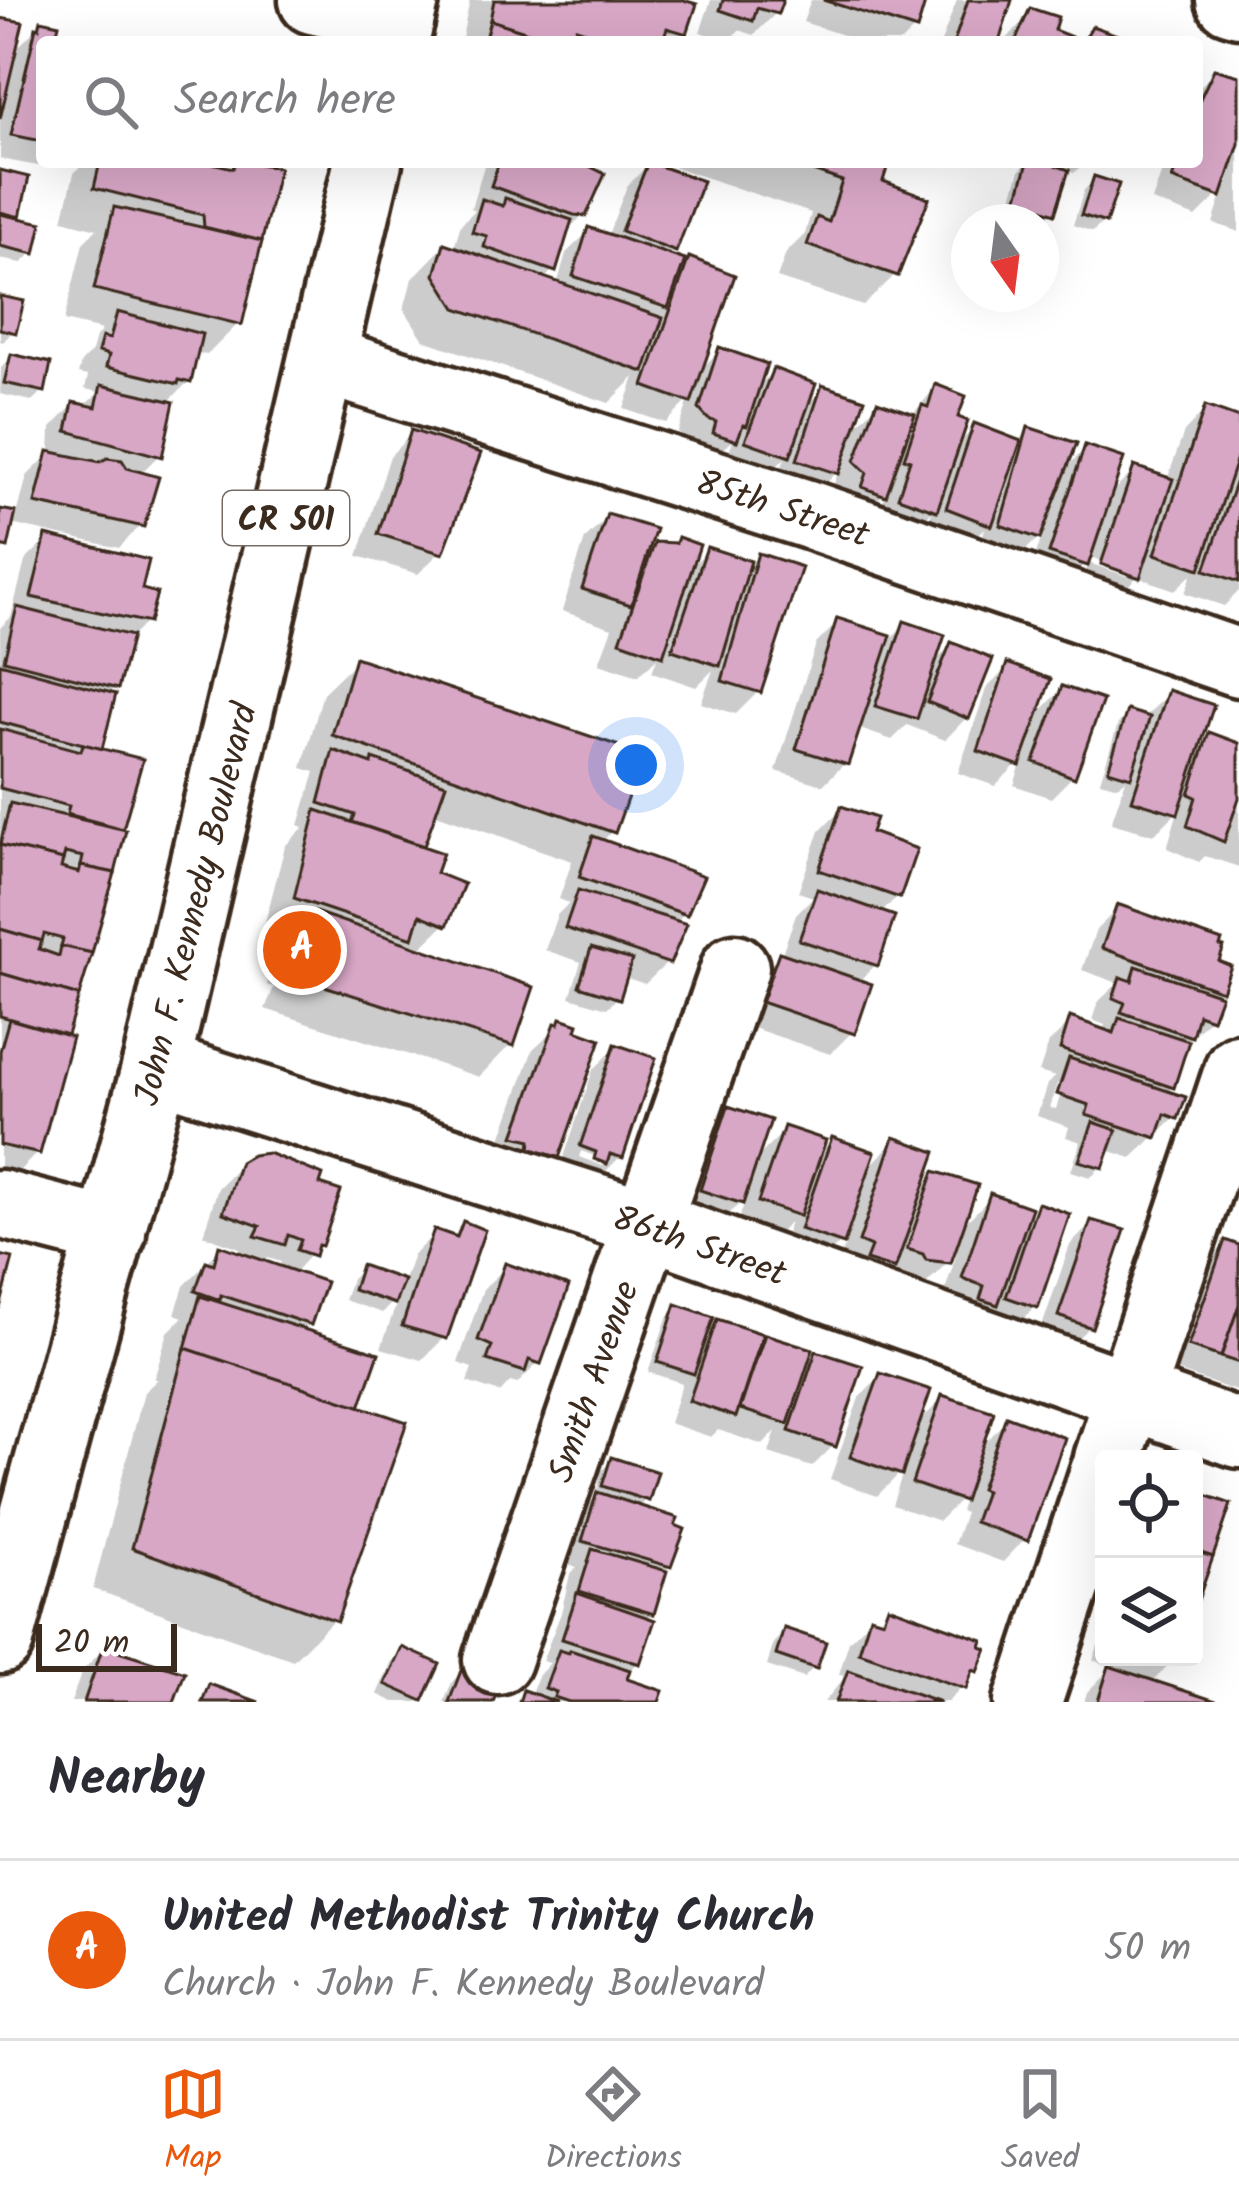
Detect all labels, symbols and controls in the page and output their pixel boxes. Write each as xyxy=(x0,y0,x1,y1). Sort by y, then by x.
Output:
search box xyxy=(36,36,1203,168)
text: Search here xyxy=(174,66,396,138)
icon: search xyxy=(78,69,144,135)
north arrow xyxy=(951,204,1059,312)
street label: 85th Street xyxy=(688,455,877,566)
road number: CR 501 xyxy=(223,491,349,545)
street label: John F. Kennedy Boulevard xyxy=(120,697,275,1112)
your location xyxy=(606,735,666,795)
pin: A xyxy=(263,905,341,995)
street label: 86th Street xyxy=(604,1191,795,1304)
street label: Smith Avenue xyxy=(534,1274,656,1491)
map controls xyxy=(1095,1450,1203,1666)
button: locate xyxy=(1095,1450,1203,1558)
button: layers xyxy=(1095,1558,1203,1666)
scale bar xyxy=(36,1618,177,1671)
text: 20 m xyxy=(54,1618,129,1671)
text: Nearby xyxy=(48,1740,205,1821)
text: United Methodist Trinity Church xyxy=(162,1883,815,1955)
text: A xyxy=(75,1919,99,1981)
text: 50 m xyxy=(1104,1919,1191,1981)
text: Church · John F. Kennedy Boulevard xyxy=(162,1955,764,2017)
tab: Map xyxy=(160,2061,226,2186)
tab: Directions xyxy=(545,2061,682,2186)
tab: Saved xyxy=(1001,2061,1079,2186)

